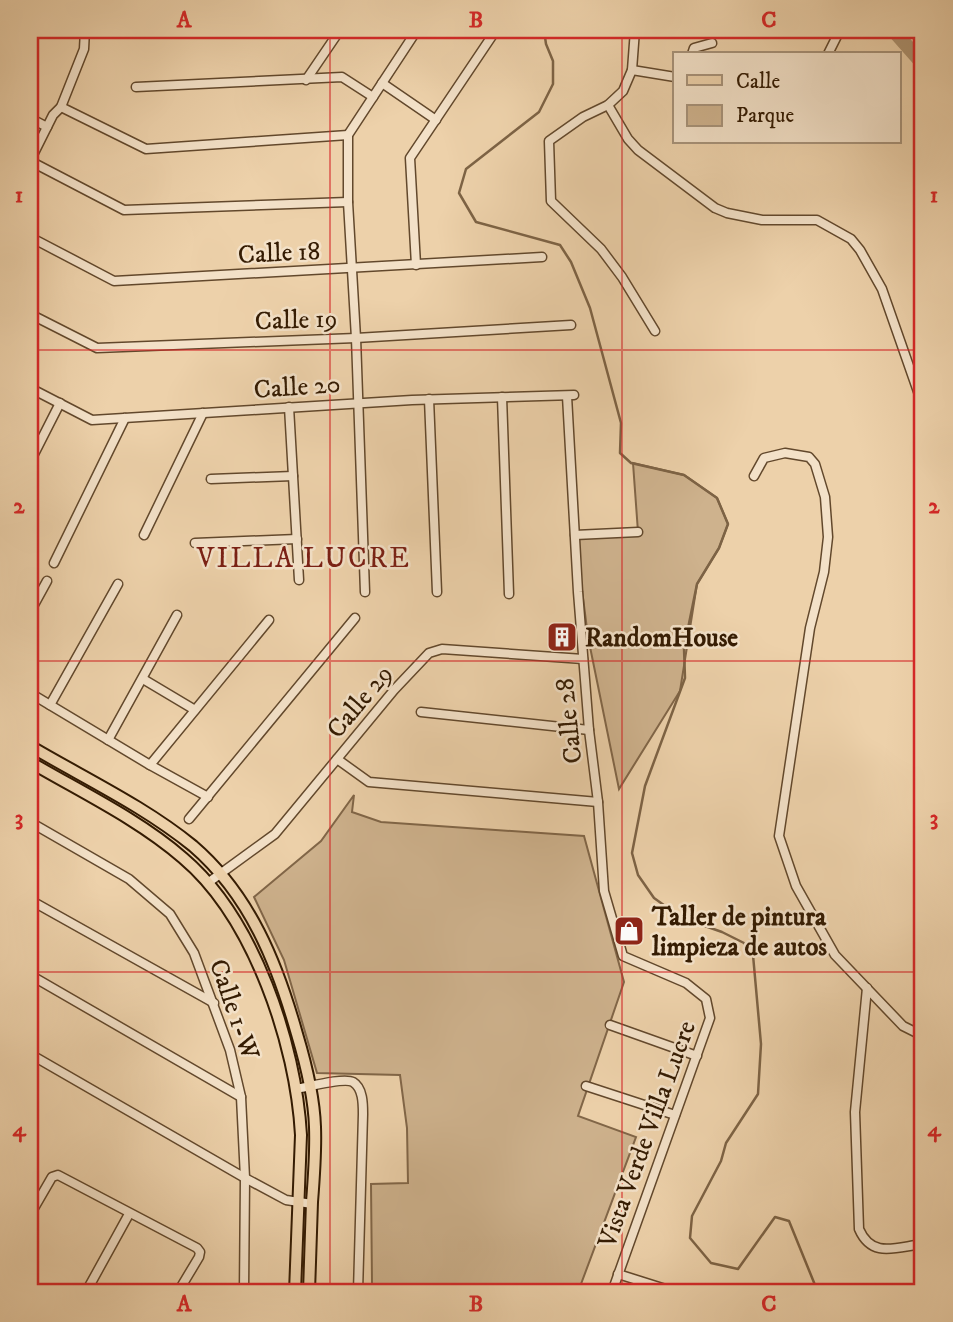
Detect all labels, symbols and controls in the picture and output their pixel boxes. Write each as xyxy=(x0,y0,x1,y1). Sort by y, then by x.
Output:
text: A xyxy=(176,6,193,35)
text: B xyxy=(469,6,483,35)
text: C xyxy=(761,6,777,35)
legend xyxy=(673,52,900,144)
text: Calle xyxy=(736,69,780,95)
text: Parque xyxy=(736,103,794,129)
text: 1 xyxy=(15,181,23,210)
text: 1 xyxy=(930,181,938,210)
street label: Calle 18 xyxy=(237,235,321,272)
street label: Calle 19 xyxy=(254,303,338,338)
street label: Calle 20 xyxy=(253,368,342,407)
text: 2 xyxy=(13,492,25,521)
text: 2 xyxy=(928,492,940,521)
district label: VILLA LUCRE xyxy=(196,541,411,576)
building icon: RandomHouse xyxy=(545,620,579,654)
place label: RandomHouse xyxy=(585,622,738,655)
street label: Calle 29 xyxy=(320,658,400,745)
street label: Calle 28 xyxy=(549,676,590,765)
text: 3 xyxy=(15,804,23,833)
text: 3 xyxy=(930,804,938,833)
place label: Taller de pintura limpieza de autos xyxy=(651,901,827,964)
shop icon: Taller de pintura limpieza de autos xyxy=(612,914,646,948)
street label: Calle 1-W xyxy=(201,955,267,1065)
street label: Vista Verde Villa Lucre xyxy=(591,1016,704,1254)
text: 4 xyxy=(12,1115,27,1144)
text: 4 xyxy=(927,1115,942,1144)
text: A xyxy=(176,1290,193,1319)
text: B xyxy=(469,1290,483,1319)
text: C xyxy=(761,1290,777,1319)

